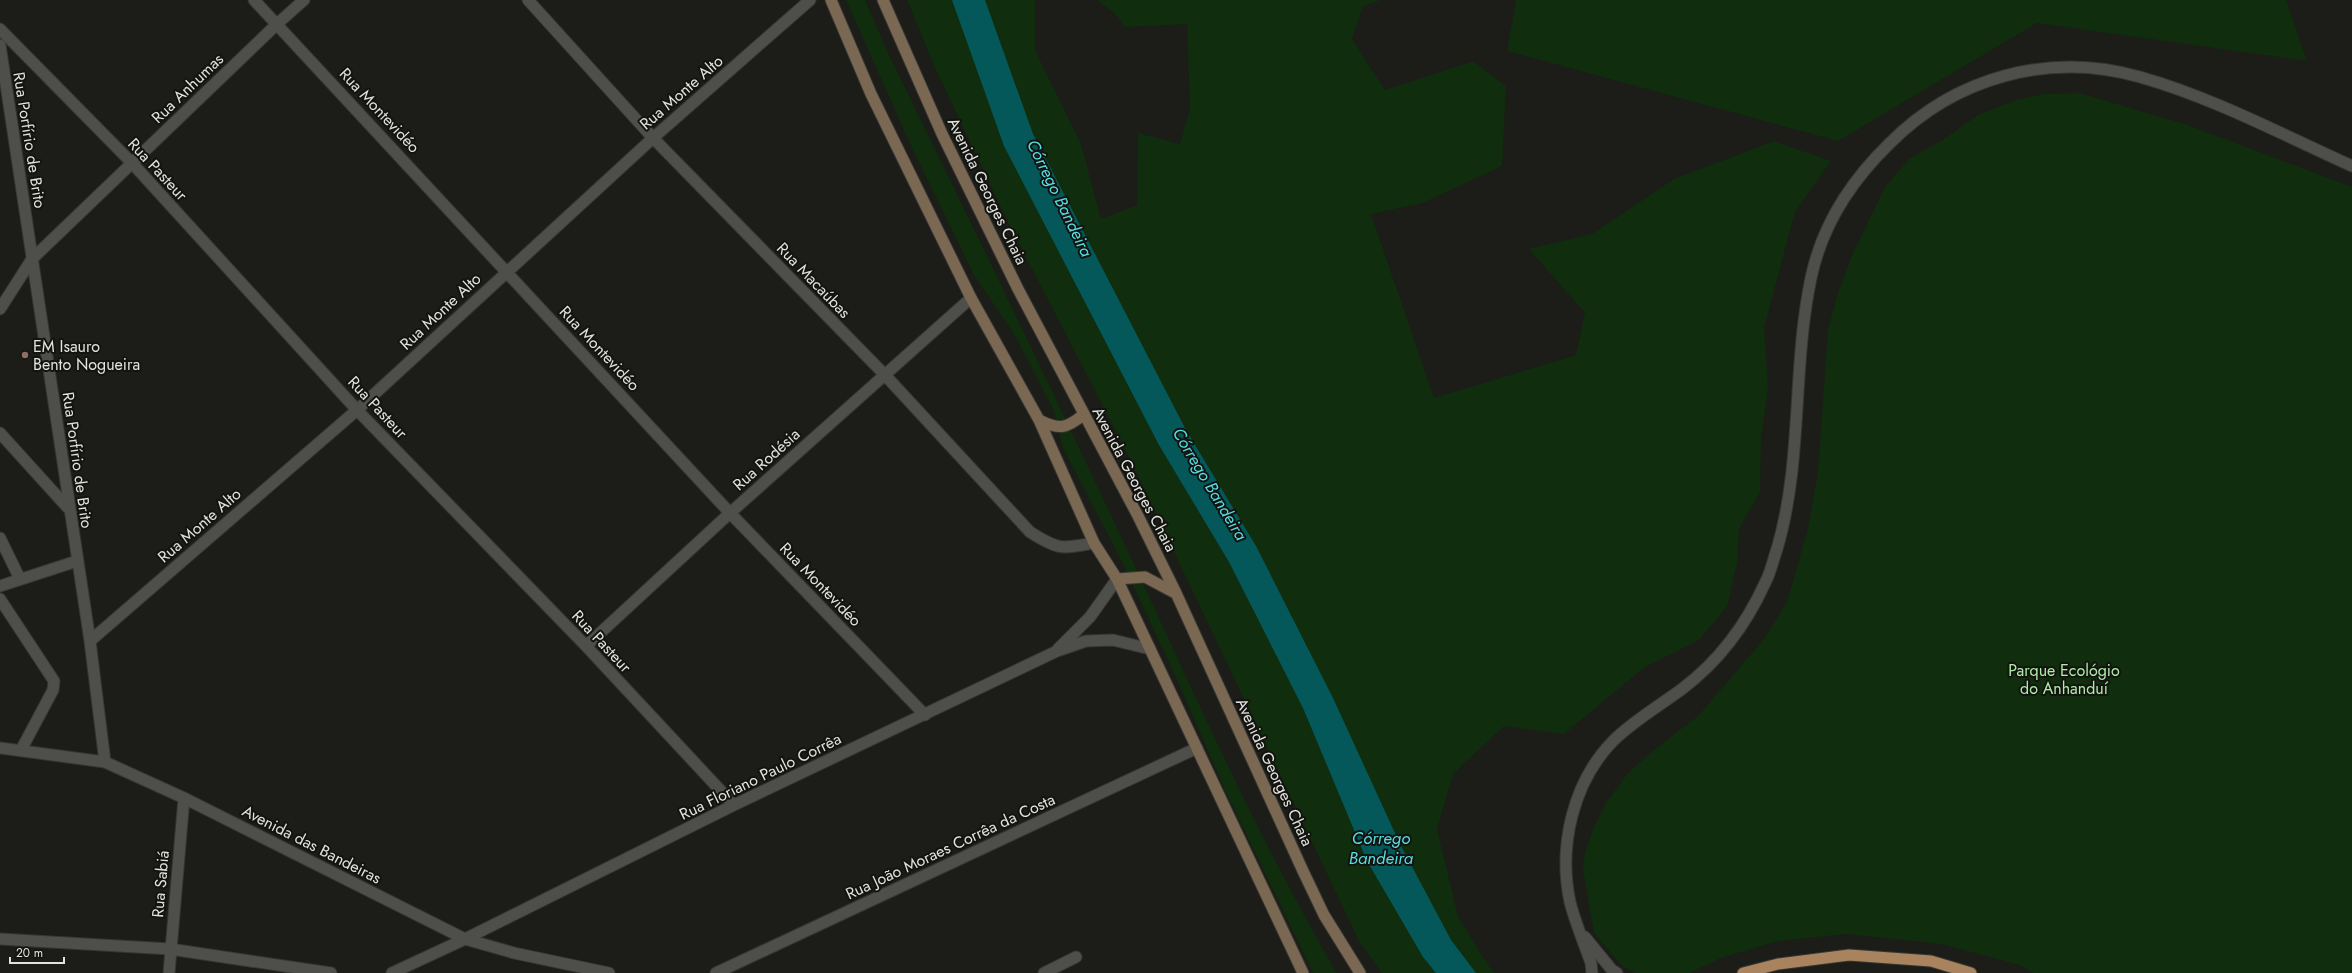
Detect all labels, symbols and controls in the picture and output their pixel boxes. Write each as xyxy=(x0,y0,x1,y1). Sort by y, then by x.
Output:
street label: Rua Anhumas xyxy=(146,48,229,129)
street label: Rua Monte Alto xyxy=(635,50,728,135)
street label: Rua Montevidéo xyxy=(334,63,425,158)
street label: Rua Porfírio de Brito xyxy=(7,70,52,210)
street label: Avenida Georges Chaia xyxy=(942,114,1033,269)
street label: Rua Pasteur xyxy=(123,133,193,206)
water label: Córrego Bandeira xyxy=(1021,135,1099,261)
street label: Rua Macaúbas xyxy=(771,237,856,323)
street label: Rua Monte Alto xyxy=(395,267,486,355)
street label: Rua Montevidéo xyxy=(554,301,645,396)
place label: EM Isauro Bento Nogueira xyxy=(33,335,140,376)
marker: EM Isauro Bento Nogueira xyxy=(20,350,30,360)
street label: Rua Pasteur xyxy=(343,371,413,444)
street label: Rua Porfírio de Brito xyxy=(57,390,99,530)
street label: Avenida Georges Chaia xyxy=(1087,403,1183,556)
street label: Rua Rodésia xyxy=(728,423,805,496)
water label: Córrego Bandeira xyxy=(1167,423,1254,546)
street label: Rua Monte Alto xyxy=(153,483,246,568)
street label: Rua Montevidéo xyxy=(774,537,867,632)
street label: Rua Pasteur xyxy=(567,605,637,678)
park label: Parque Ecológio do Anhanduí xyxy=(2008,659,2120,700)
street label: Avenida Georges Chaia xyxy=(1230,694,1319,850)
street label: Rua Floriano Paulo Corrêa xyxy=(675,727,845,826)
street label: Rua João Moraes Corrêa da Costa xyxy=(842,788,1059,905)
street label: Avenida das Bandeiras xyxy=(238,799,385,889)
water label: Córrego Bandeira xyxy=(1349,826,1414,870)
street label: Rua Sabiá xyxy=(146,849,175,919)
scale bar xyxy=(10,939,64,965)
text: 20 m xyxy=(16,944,43,962)

